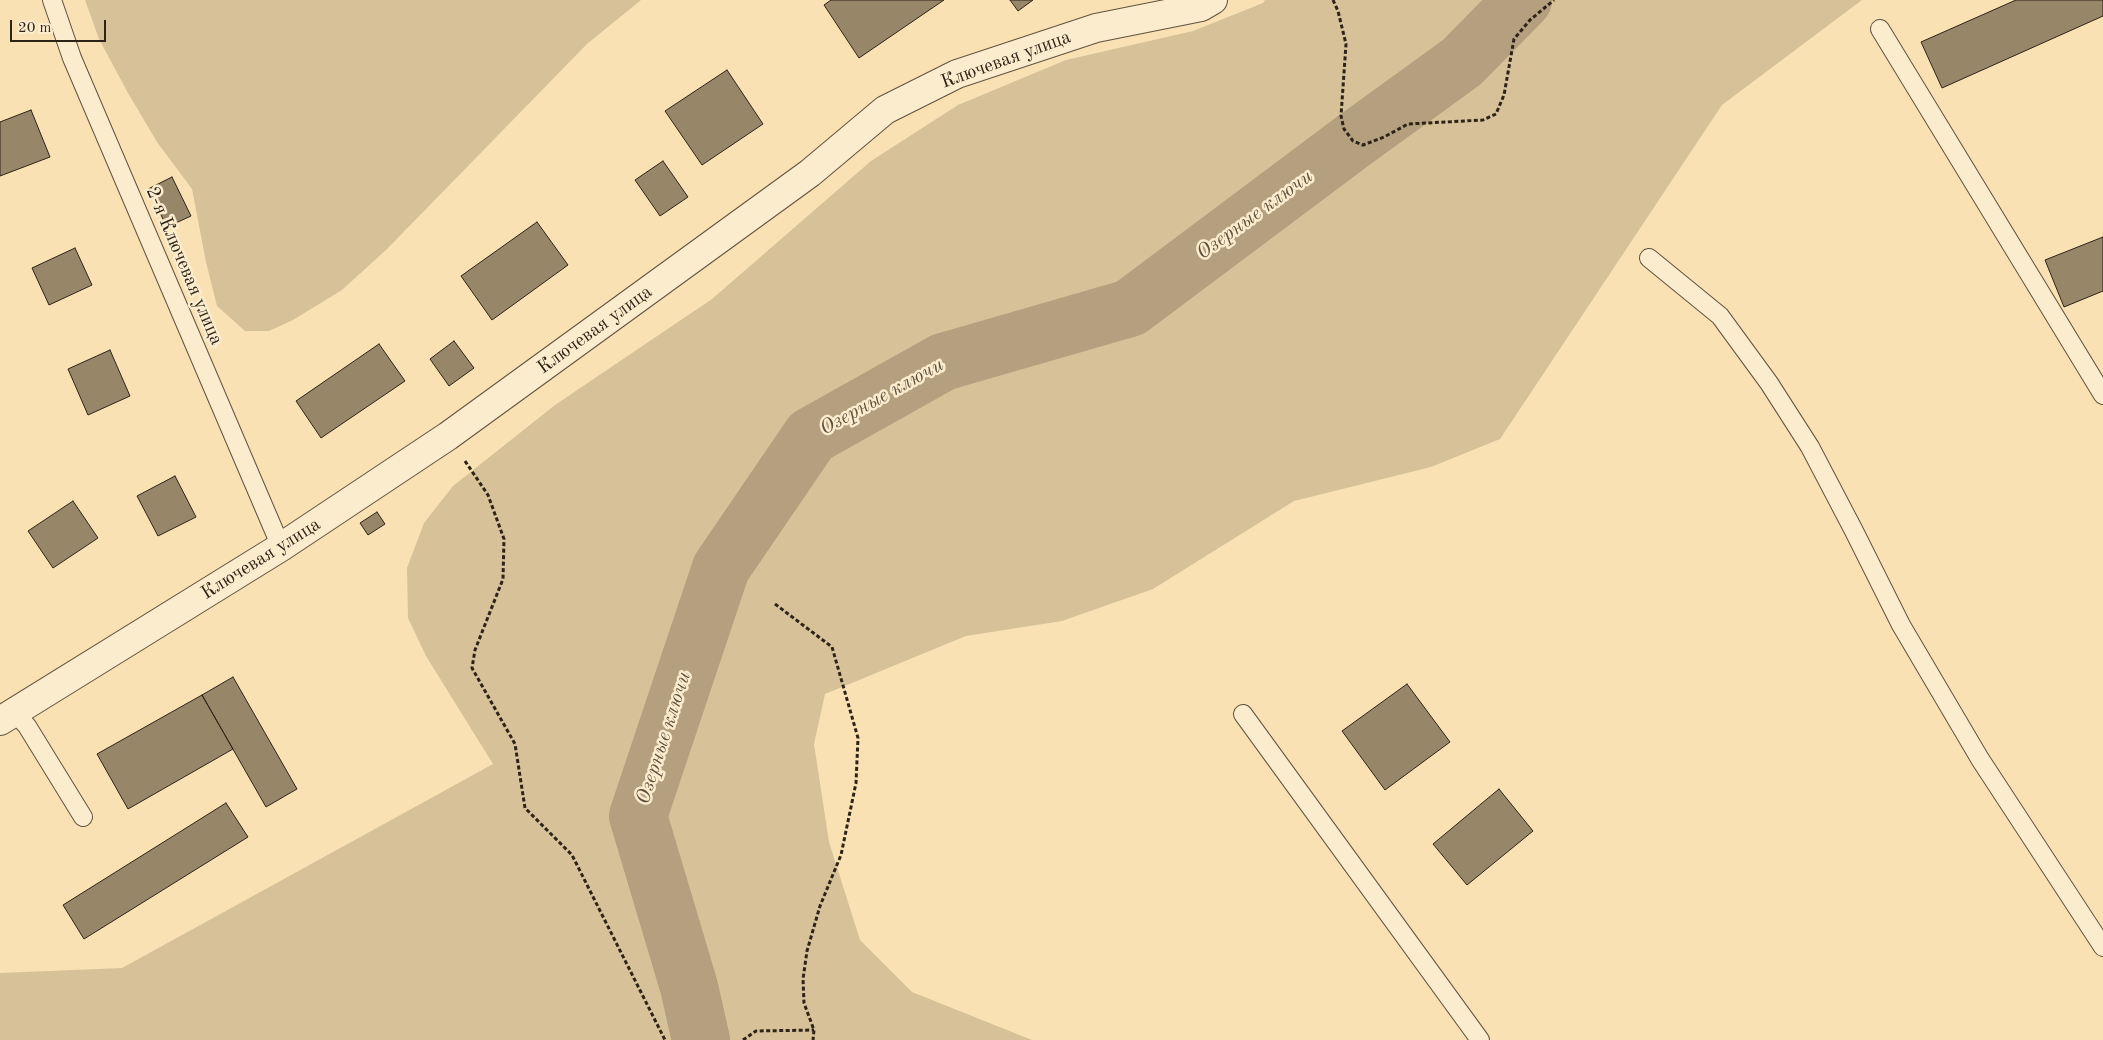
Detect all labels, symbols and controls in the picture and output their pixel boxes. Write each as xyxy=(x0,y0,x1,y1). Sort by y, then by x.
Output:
scale bar xyxy=(12,10,109,42)
text: 20 m xyxy=(18,21,52,36)
street label: Ключевая улица xyxy=(938,26,1074,94)
water label: Озерные ключи xyxy=(1192,165,1318,265)
street label: 2-я Ключевая улица xyxy=(140,183,228,349)
street label: Ключевая улица xyxy=(533,281,657,379)
water label: Озерные ключи xyxy=(816,353,948,441)
street label: Ключевая улица xyxy=(197,513,325,605)
water label: Озерные ключи xyxy=(631,669,697,807)

